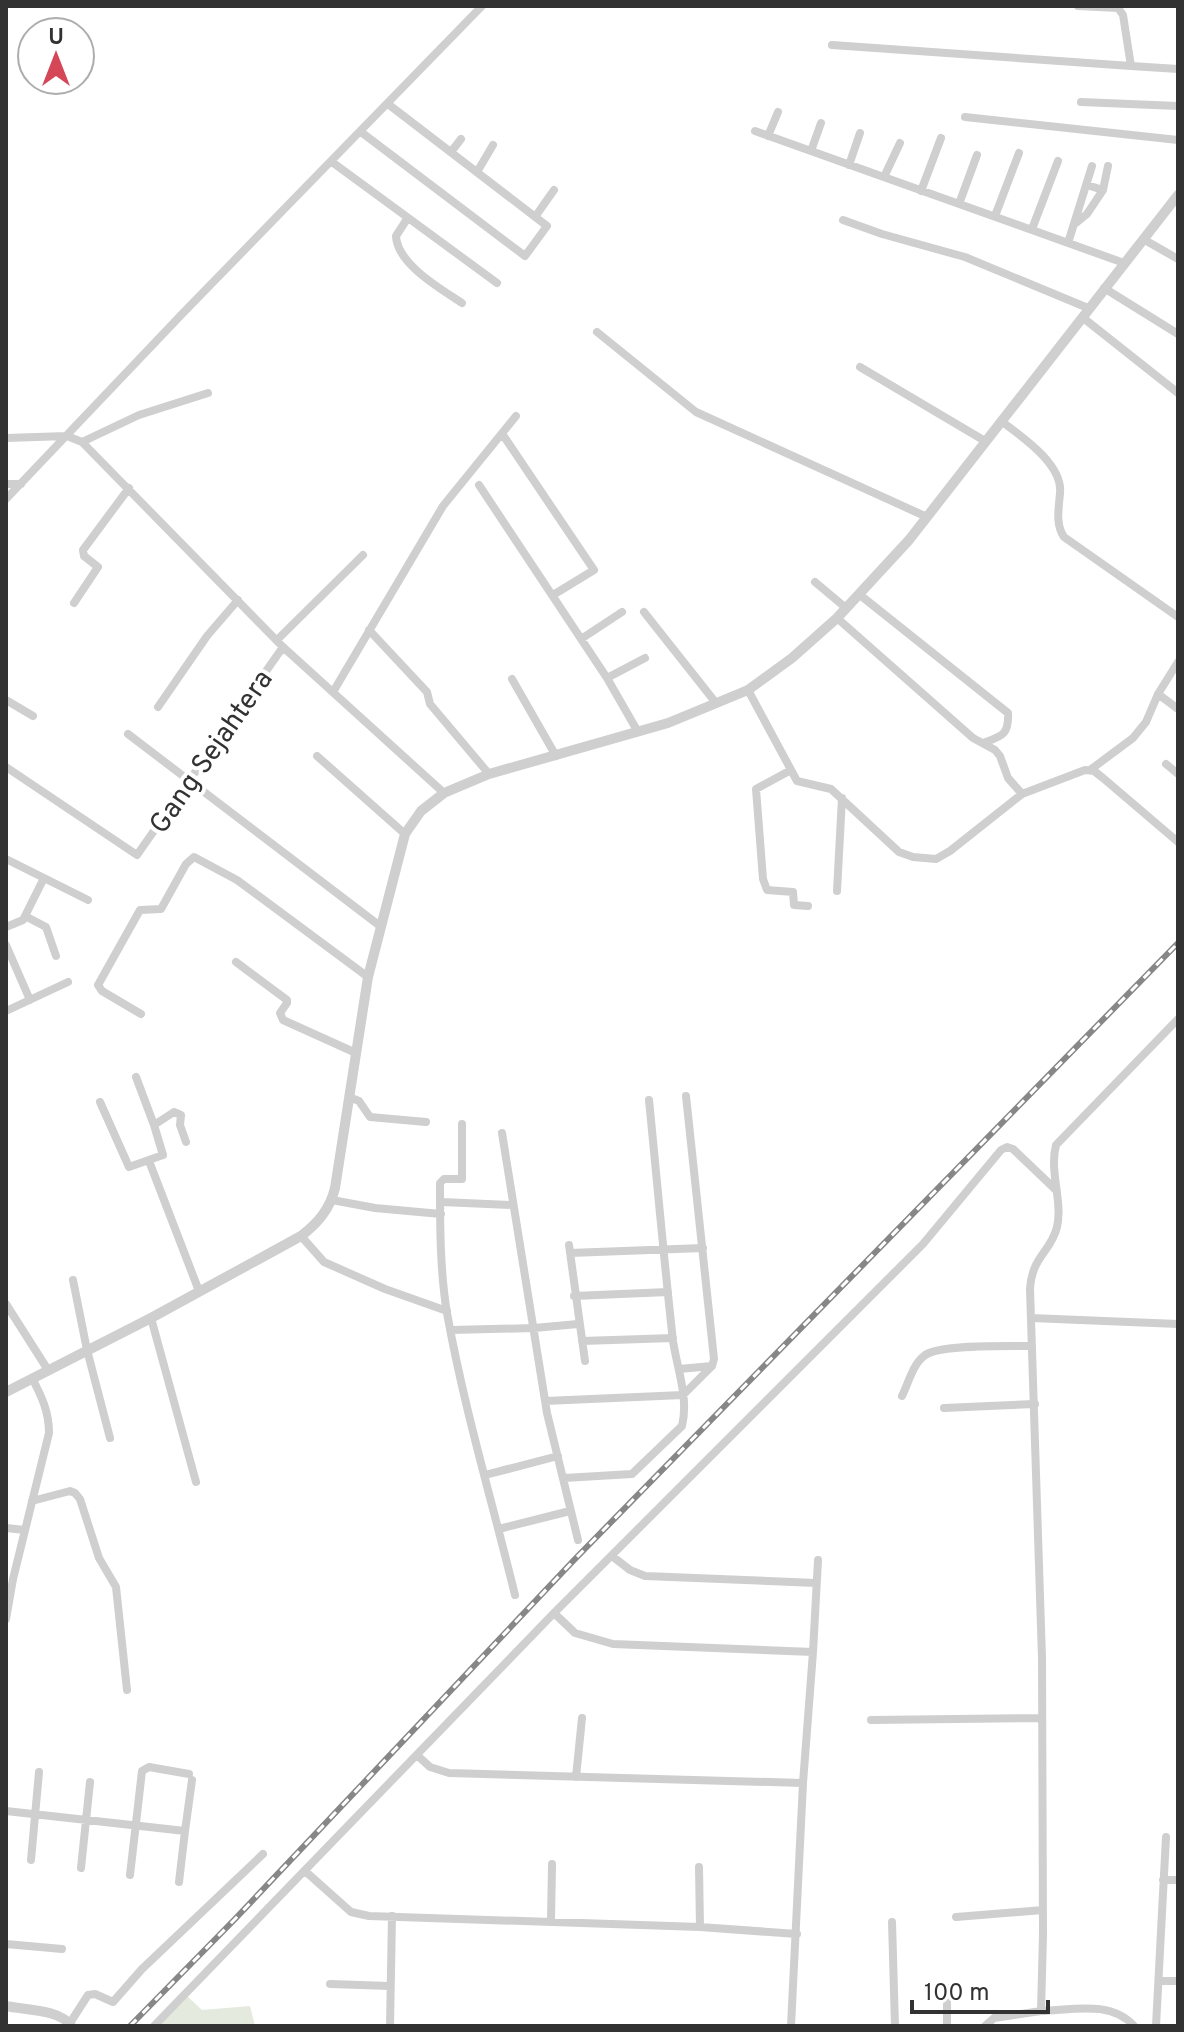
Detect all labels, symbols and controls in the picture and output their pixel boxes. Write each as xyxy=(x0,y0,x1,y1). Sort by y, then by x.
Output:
north arrow xyxy=(16,16,96,96)
text: U xyxy=(48,25,64,52)
street label: Gang Sejahtera xyxy=(143,664,282,842)
scale bar xyxy=(912,1964,1048,2014)
text: 100 m xyxy=(924,1979,990,2009)

